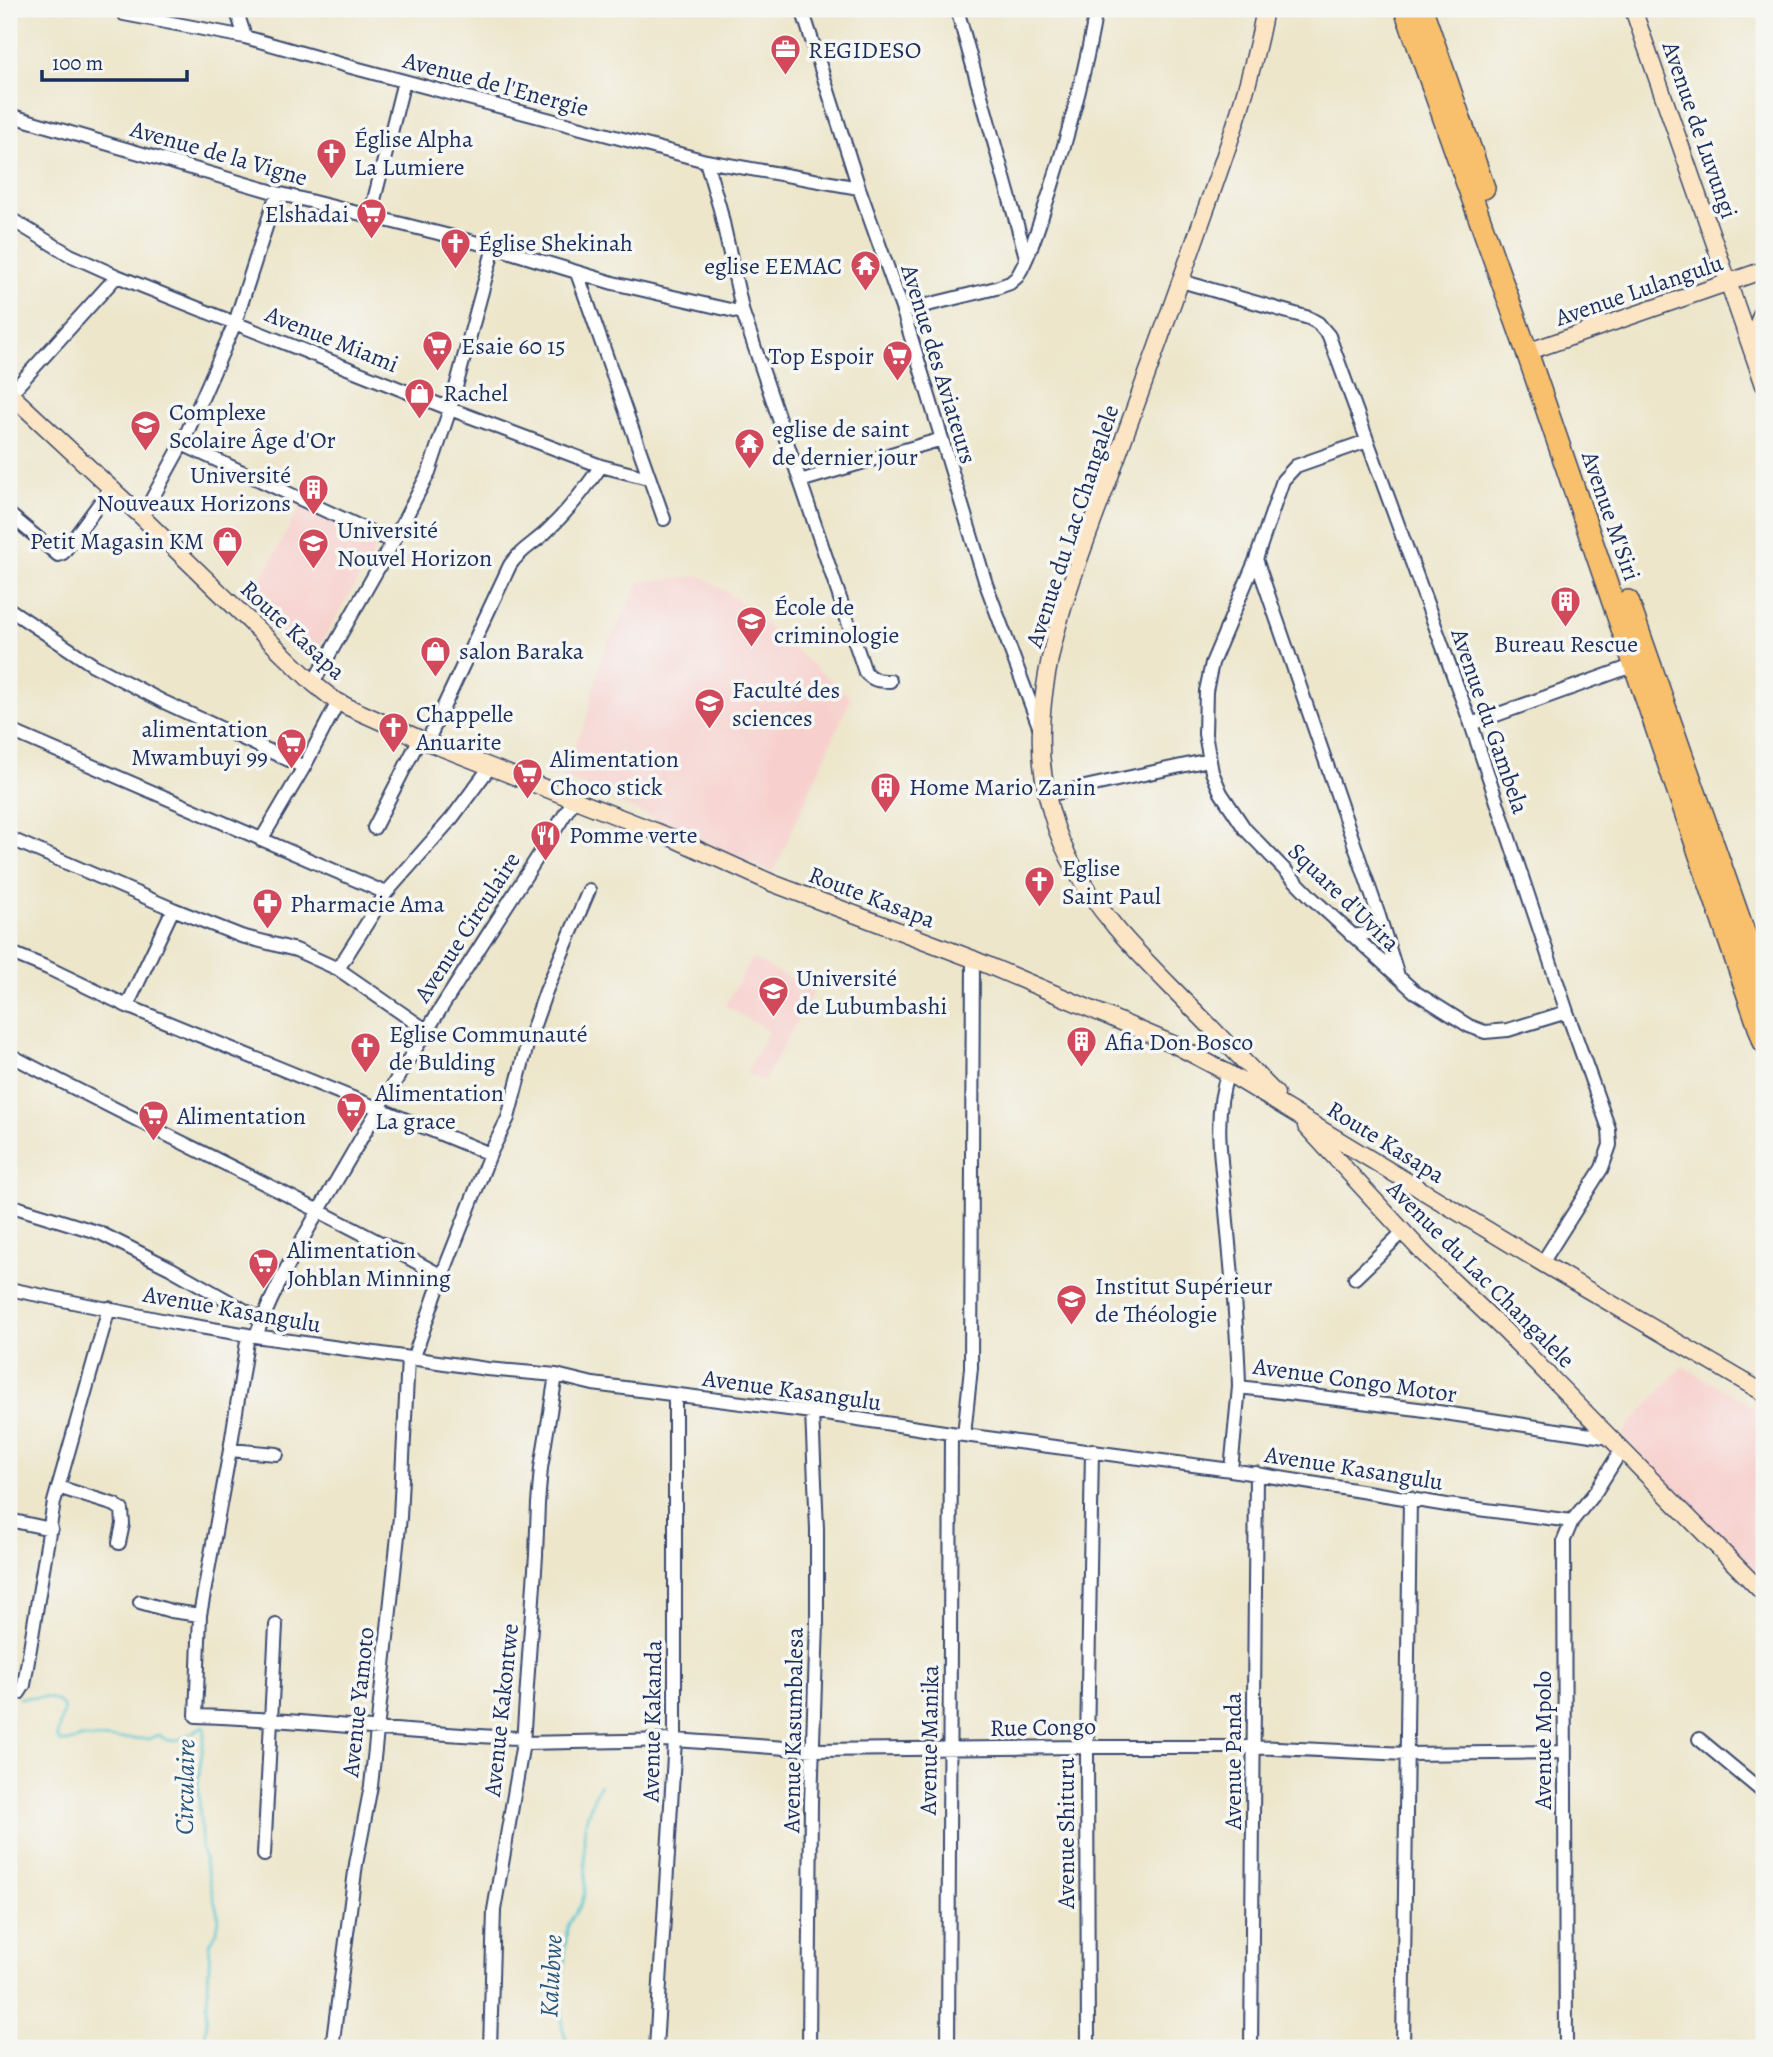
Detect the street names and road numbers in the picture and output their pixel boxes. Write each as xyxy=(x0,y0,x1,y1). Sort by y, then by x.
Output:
street label: Avenue de Luvungi xyxy=(1654,36,1745,223)
street label: Avenue de l'Energie xyxy=(399,44,592,124)
street label: Avenue de la Vigne xyxy=(126,112,311,194)
street label: Avenue Lulangulu xyxy=(1550,246,1727,334)
street label: Avenue des Aviateurs xyxy=(893,259,985,468)
street label: Avenue Miami xyxy=(260,297,403,380)
street label: Avenue du Lac Changalele xyxy=(1017,401,1126,652)
street label: Avenue M'Siri xyxy=(1574,446,1648,585)
street label: Route Kasapa xyxy=(233,573,353,688)
street label: Avenue du Gambela xyxy=(1443,623,1537,819)
street label: Square d'Uvira xyxy=(1281,835,1408,959)
street label: Avenue Circulaire xyxy=(406,846,528,1009)
street label: Route Kasapa xyxy=(804,858,941,936)
street label: Route Kasapa xyxy=(1321,1093,1452,1191)
street label: Avenue du Lac Changalele xyxy=(1379,1172,1582,1375)
street label: Avenue Kasangulu xyxy=(140,1277,323,1340)
street label: Avenue Congo Motor xyxy=(1250,1350,1459,1410)
street label: Avenue Kasangulu xyxy=(700,1361,883,1418)
street label: Avenue Kasangulu xyxy=(1262,1438,1445,1498)
street label: Avenue Kakontwe xyxy=(476,1622,526,1799)
street label: Avenue Yamoto xyxy=(334,1625,382,1780)
street label: Avenue Kasumbalesa xyxy=(775,1626,811,1834)
street label: Avenue Kakanda xyxy=(635,1639,669,1803)
street label: Avenue Manika xyxy=(912,1664,946,1816)
street label: Avenue Mpolo xyxy=(1527,1670,1559,1810)
street label: Avenue Panda xyxy=(1217,1692,1249,1831)
street label: Rue Congo xyxy=(990,1710,1096,1744)
street label: Avenue Shituru xyxy=(1050,1757,1082,1910)

